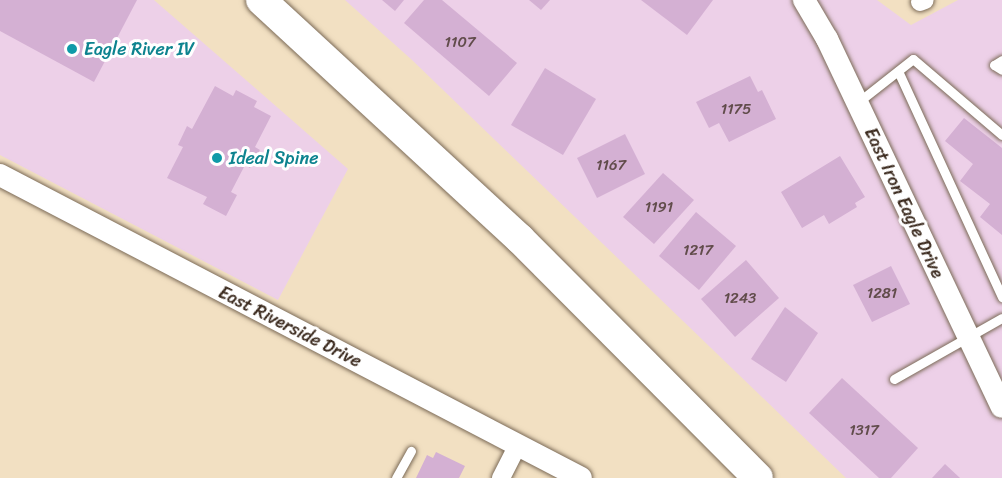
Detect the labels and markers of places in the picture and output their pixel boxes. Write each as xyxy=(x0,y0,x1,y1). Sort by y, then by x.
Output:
place label: Eagle River IV xyxy=(84,38,195,60)
marker: Eagle River IV xyxy=(65,42,79,56)
place label: Ideal Spine xyxy=(229,147,318,169)
marker: Ideal Spine xyxy=(210,151,224,165)

